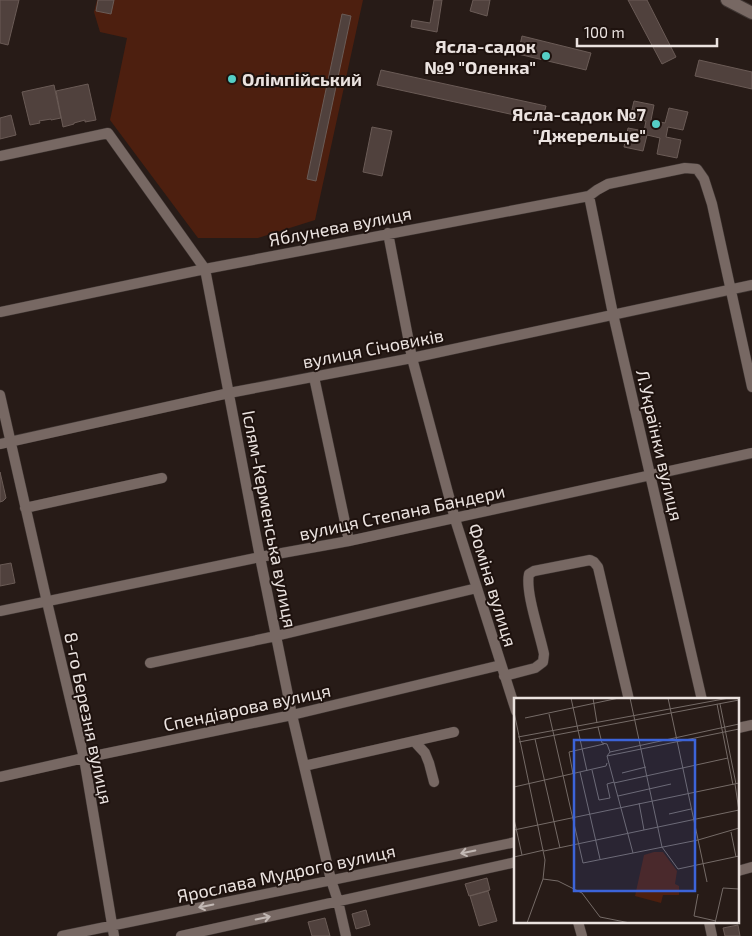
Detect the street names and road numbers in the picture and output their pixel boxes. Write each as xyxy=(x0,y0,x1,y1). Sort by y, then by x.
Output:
street label: Яблунева вулиця xyxy=(267,201,413,251)
street label: вулиця Січовиків xyxy=(301,324,445,372)
street label: Л.Українки вулиця xyxy=(632,367,688,523)
street label: Іслям-Керменська вулиця xyxy=(238,408,302,630)
street label: вулиця Степана Бандери xyxy=(297,479,507,545)
street label: Фоміна вулиця xyxy=(464,521,522,649)
street label: 8-го Березня вулиця xyxy=(60,630,118,806)
street label: Спендіарова вулиця xyxy=(161,679,333,735)
street label: Ярослава Мудрого вулиця xyxy=(175,839,397,907)

